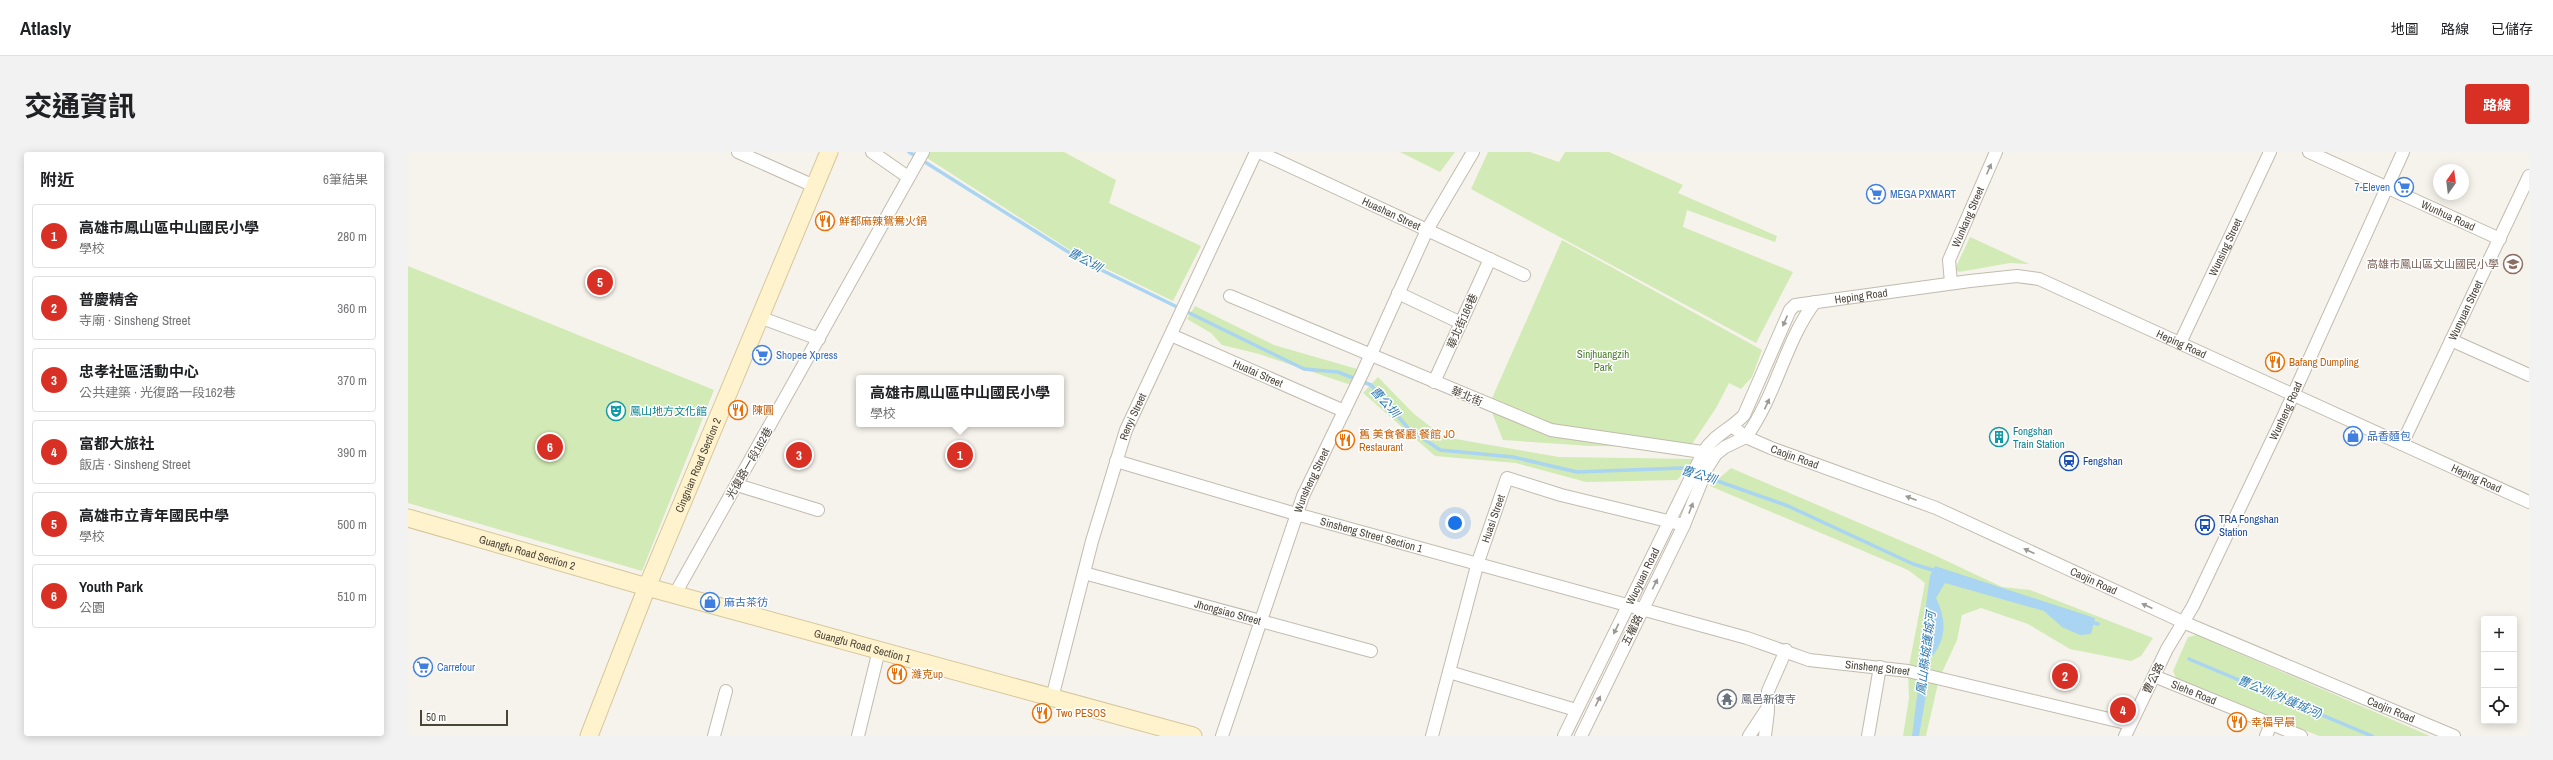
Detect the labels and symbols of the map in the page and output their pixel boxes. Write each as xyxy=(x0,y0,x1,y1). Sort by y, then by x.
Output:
one-way arrow xyxy=(1986,163,1992,174)
north arrow xyxy=(2433,164,2469,200)
supermarket icon: 7-Eleven xyxy=(2393,176,2415,198)
place label: 7-Eleven xyxy=(2354,180,2390,194)
supermarket icon: MEGA PXMART xyxy=(1865,183,1887,205)
street label: Wunkang Street xyxy=(1948,184,1987,249)
place label: MEGA PXMART xyxy=(1890,187,1956,201)
street label: Huashan Street xyxy=(1360,194,1423,233)
street label: Wunhua Road xyxy=(2419,197,2477,234)
restaurant icon: 鮮都麻辣鴛鴦火鍋 xyxy=(814,210,836,232)
place label: 鮮都麻辣鴛鴦火鍋 xyxy=(839,214,927,228)
street label: Wunsing Street xyxy=(2206,216,2245,278)
water label: 曹公圳 xyxy=(1065,244,1106,277)
school or university icon: 高雄市鳳山區文山國民小學 xyxy=(2502,253,2524,275)
place label: 高雄市鳳山區文山國民小學 xyxy=(2367,257,2499,271)
pin: 5 xyxy=(587,267,613,297)
street label: Wunyuan Street xyxy=(2445,278,2486,342)
street label: Heping Road xyxy=(1834,285,1888,306)
street label: 華北街166巷 xyxy=(1444,291,1480,351)
one-way arrow xyxy=(1782,315,1788,327)
street label: Heping Road xyxy=(2154,326,2209,361)
supermarket icon: Shopee Xpress xyxy=(751,344,773,366)
park label: Sinjhuangzih Park xyxy=(1577,347,1629,374)
place label: Shopee Xpress xyxy=(776,348,838,362)
restaurant icon: Bafang Dumpling xyxy=(2264,351,2286,373)
place label: Bafang Dumpling xyxy=(2289,355,2359,369)
street label: Huatai Street xyxy=(1231,356,1286,391)
street label: Wunheng Road xyxy=(2266,379,2305,442)
water label: 曹公圳 xyxy=(1367,383,1404,422)
street label: 華北街 xyxy=(1449,383,1485,409)
street label: Renyi Street xyxy=(1116,390,1150,442)
one-way arrow xyxy=(1764,398,1770,410)
restaurant icon: 陳圓 xyxy=(727,399,749,421)
theatre icon: 鳳山地方文化館 xyxy=(605,400,627,422)
place label: 陳圓 xyxy=(752,403,774,417)
place label: 鳳山地方文化館 xyxy=(630,404,707,418)
street label: Cingnian Road Section 2 xyxy=(672,416,724,515)
street label: 光復路一段162巷 xyxy=(723,424,775,502)
place label: Fongshan Train Station xyxy=(2013,424,2065,451)
shop icon: 品香麵包 xyxy=(2342,425,2364,447)
building icon: Fongshan Train Station xyxy=(1988,426,2010,448)
place label: 舊 美食餐廳 餐館 JO Restaurant xyxy=(1359,427,1455,454)
restaurant icon: 舊 美食餐廳 餐館 JO Restaurant xyxy=(1334,429,1356,451)
place label: 品香麵包 xyxy=(2367,429,2411,443)
pin: 6 xyxy=(537,432,563,462)
pin: 3 xyxy=(786,440,812,470)
pin: 1 xyxy=(947,440,973,470)
street label: Caojin Road xyxy=(1769,441,1821,472)
street label: Wunsheng Street xyxy=(1291,445,1332,515)
station icon: Fengshan xyxy=(2058,450,2080,472)
place label: Fengshan xyxy=(2083,454,2123,468)
street label: Heping Road xyxy=(2449,461,2504,495)
water label: 曹公圳 xyxy=(1679,462,1720,488)
street label: Huasi Street xyxy=(1478,492,1508,545)
one-way arrow xyxy=(1904,494,1916,500)
one-way arrow xyxy=(1688,501,1694,513)
place label: TRA Fongshan Station xyxy=(2219,512,2279,539)
your location xyxy=(1445,513,1465,533)
street label: Sinsheng Street Section 1 xyxy=(1319,514,1424,556)
bus stop icon: TRA Fongshan Station xyxy=(2194,514,2216,536)
street label: Guangfu Road Section 2 xyxy=(477,532,577,573)
street label: Wucyuan Road xyxy=(1623,545,1662,607)
one-way arrow xyxy=(2024,548,2035,554)
street label: Caojin Road xyxy=(2068,564,2119,598)
one-way arrow xyxy=(1652,578,1658,590)
shop icon: 麻古茶彷 xyxy=(699,591,721,613)
place label: 麻古茶彷 xyxy=(724,595,768,609)
street label: Jhongsiao Street xyxy=(1193,596,1263,628)
one-way arrow xyxy=(2142,603,2153,609)
water label: 鳳山縣城護城河 xyxy=(1913,608,1939,696)
street label: 五權路 xyxy=(1618,612,1646,648)
one-way arrow xyxy=(1613,623,1619,634)
street label: Guangfu Road Section 1 xyxy=(812,626,912,666)
supermarket icon: Carrefour xyxy=(412,656,434,678)
street label: Sinsheng Street xyxy=(1844,657,1912,678)
place label: Carrefour xyxy=(437,660,475,674)
street label: 曹公路 xyxy=(2139,660,2167,696)
pin: 2 xyxy=(2052,661,2078,691)
restaurant icon: 濰克up xyxy=(886,663,908,685)
place label: 濰克up xyxy=(911,667,943,681)
water label: 曹公圳(外護城河) xyxy=(2235,672,2325,722)
street label: Siehe Road xyxy=(2169,677,2219,708)
temple icon: 鳳邑新復寺 xyxy=(1716,688,1738,710)
place label: 鳳邑新復寺 xyxy=(1741,692,1796,706)
street label: Caojin Road xyxy=(2365,693,2417,726)
one-way arrow xyxy=(1595,695,1601,707)
pin: 4 xyxy=(2110,695,2136,725)
restaurant icon: Two PESOS xyxy=(1031,702,1053,724)
place label: Two PESOS xyxy=(1056,706,1106,720)
scale bar xyxy=(420,708,508,727)
restaurant icon: 幸福早晨 xyxy=(2226,711,2248,733)
place label: 幸福早晨 xyxy=(2251,715,2295,729)

